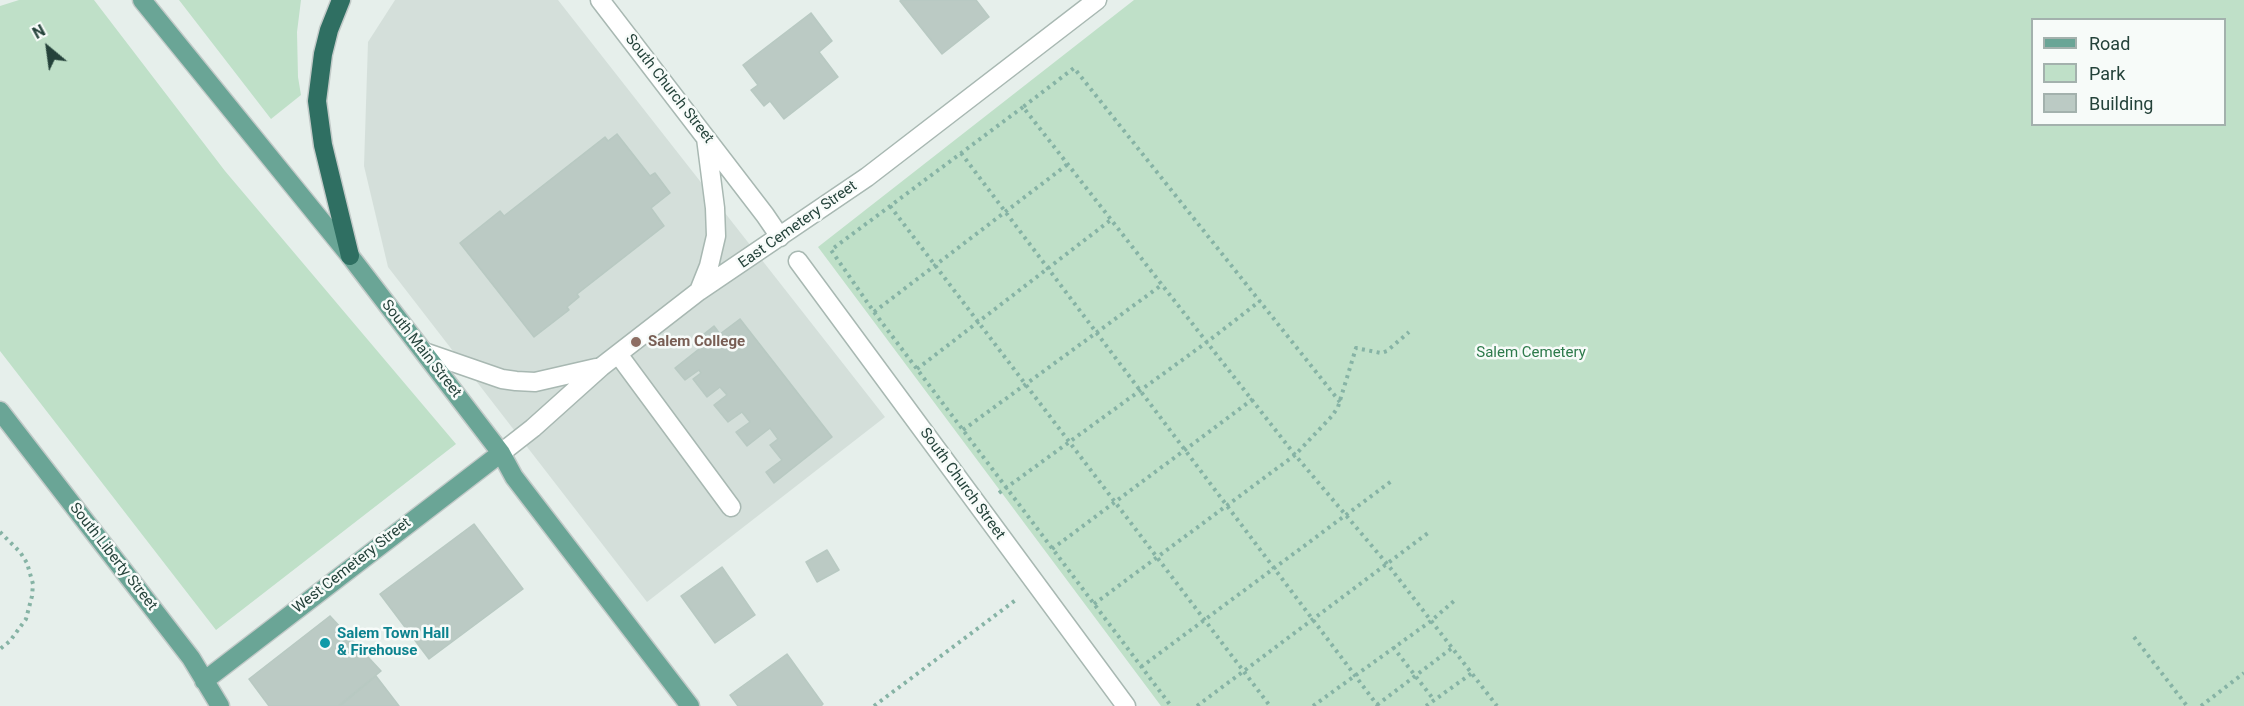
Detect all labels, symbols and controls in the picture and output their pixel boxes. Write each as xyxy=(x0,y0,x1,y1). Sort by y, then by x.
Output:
north arrow xyxy=(18,18,78,78)
legend xyxy=(2031,18,2226,126)
text: N xyxy=(29,21,49,43)
street label: South Church Street xyxy=(621,31,717,147)
text: Road xyxy=(2089,33,2130,54)
text: Park xyxy=(2089,63,2125,84)
text: Building xyxy=(2089,93,2153,114)
street label: East Cemetery Street xyxy=(735,177,861,273)
street label: South Main Street xyxy=(377,297,465,401)
place label: Salem College xyxy=(648,333,745,351)
marker: Salem College xyxy=(629,335,643,349)
park label: Salem Cemetery xyxy=(1476,344,1586,362)
street label: South Church Street xyxy=(916,425,1008,543)
street label: South Liberty Street xyxy=(65,500,161,614)
street label: West Cemetery Street xyxy=(289,514,415,618)
place label: Salem Town Hall & Firehouse xyxy=(337,625,449,660)
marker: Salem Town Hall & Firehouse xyxy=(318,636,332,650)

